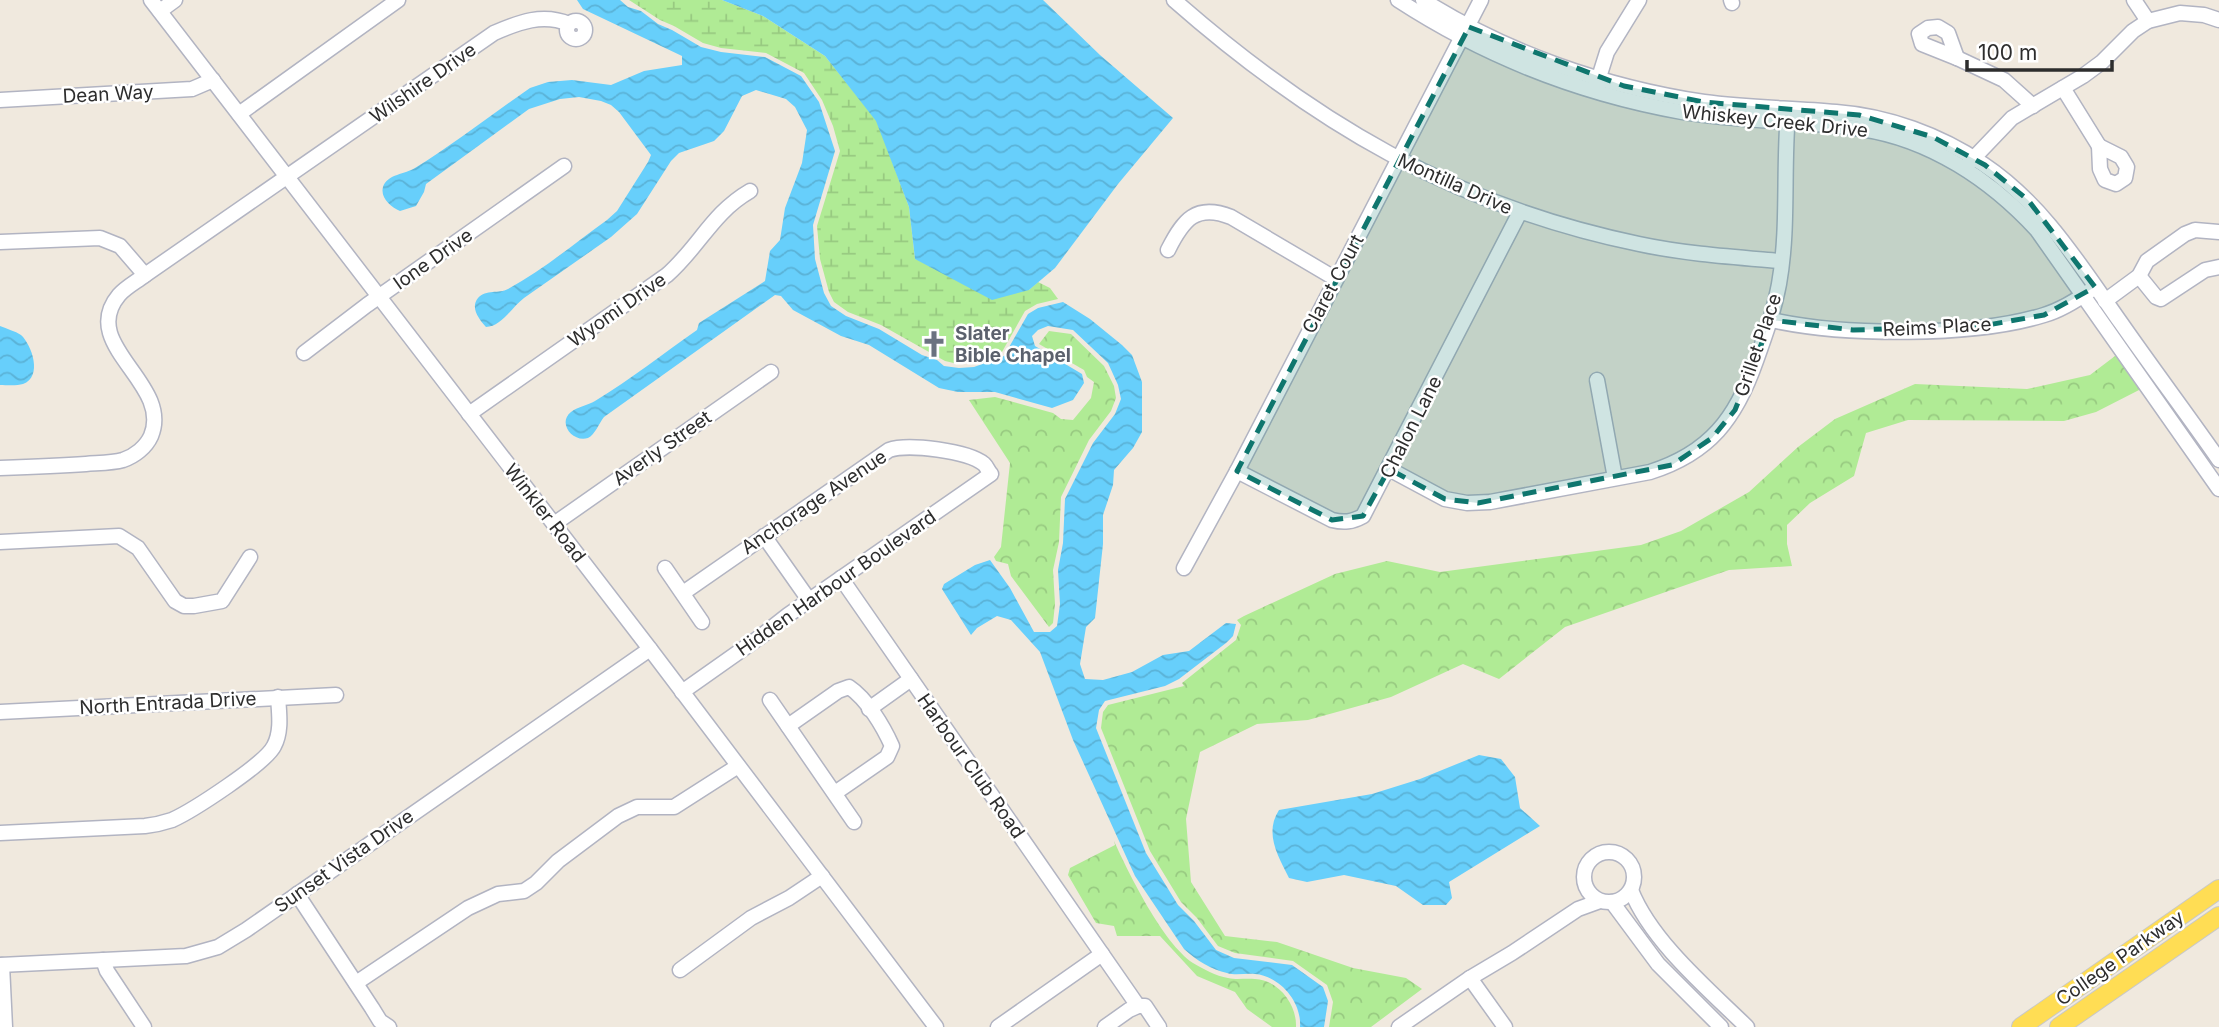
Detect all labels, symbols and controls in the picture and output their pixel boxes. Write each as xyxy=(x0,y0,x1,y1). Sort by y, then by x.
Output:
scale bar xyxy=(1967,28,2112,72)
street label: Wilshire Drive xyxy=(366,38,480,128)
text: 100 m xyxy=(1978,40,2037,65)
street label: Dean Way xyxy=(62,80,154,108)
street label: Whiskey Creek Drive xyxy=(1681,100,1869,142)
street label: Montilla Drive xyxy=(1394,148,1516,220)
street label: Ione Drive xyxy=(389,223,477,295)
street label: Claret Court xyxy=(1297,231,1369,337)
street label: Wyomi Drive xyxy=(564,268,670,352)
street label: Grillet Place xyxy=(1730,290,1786,400)
street label: Reims Place xyxy=(1882,313,1992,341)
place label: Slater Bible Chapel xyxy=(955,322,1071,367)
church icon: Slater Bible Chapel xyxy=(919,329,949,359)
street label: Chalon Lane xyxy=(1375,372,1447,482)
street label: Averly Street xyxy=(608,406,716,490)
street label: Anchorage Avenue xyxy=(737,445,891,559)
street label: Winkler Road xyxy=(499,459,591,567)
street label: Hidden Harbour Boulevard xyxy=(732,505,940,661)
street label: North Entrada Drive xyxy=(79,687,257,719)
street label: Harbour Club Road xyxy=(912,689,1030,843)
street label: Sunset Vista Drive xyxy=(270,804,418,918)
street label: College Parkway xyxy=(2052,905,2189,1011)

